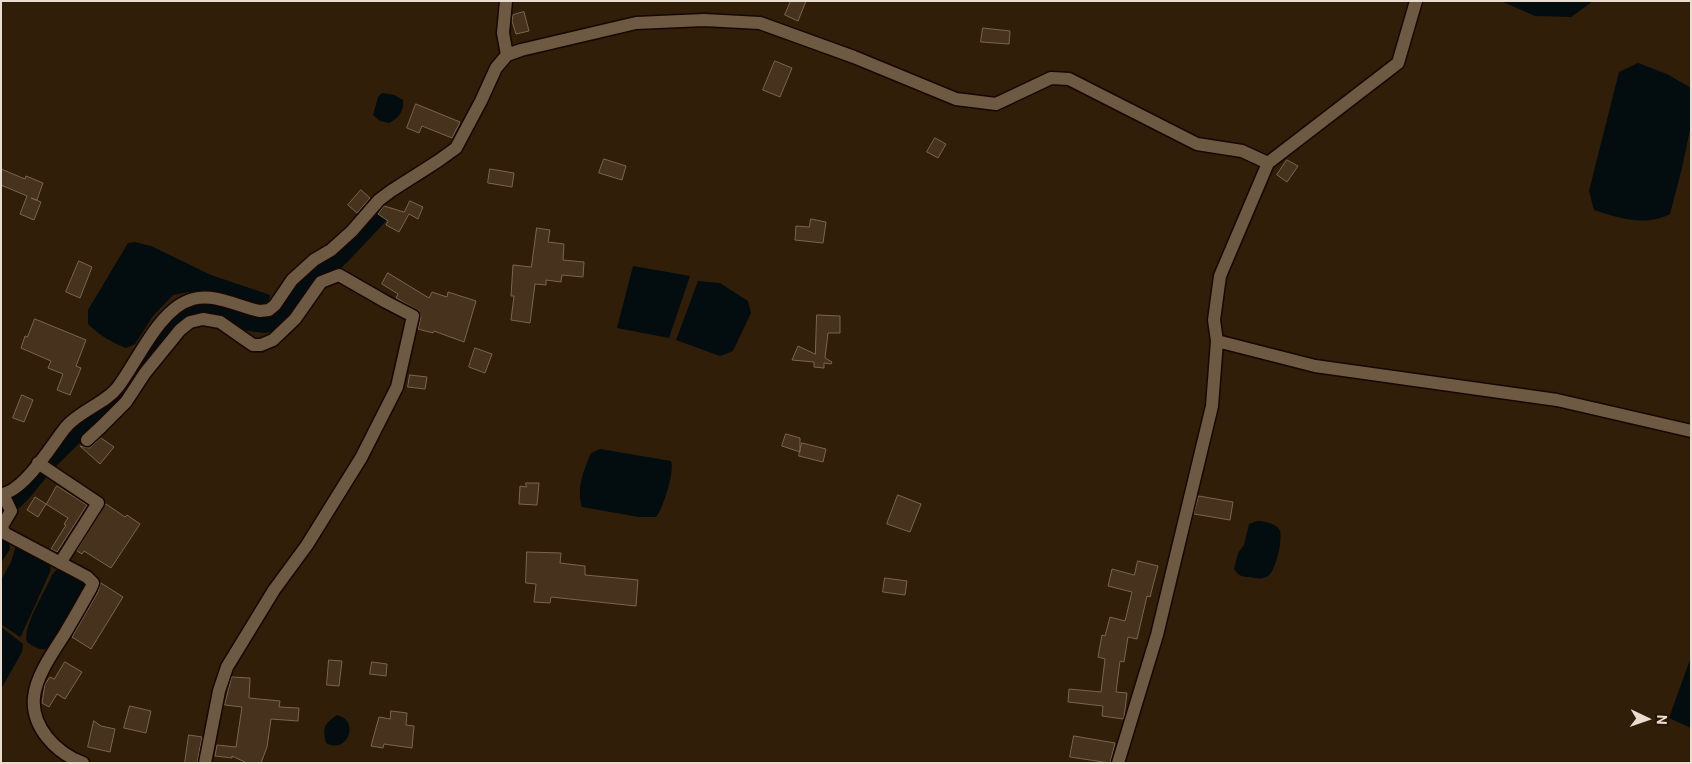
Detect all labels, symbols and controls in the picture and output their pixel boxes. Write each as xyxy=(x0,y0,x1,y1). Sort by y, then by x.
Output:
north arrow xyxy=(1622,694,1672,744)
text: N xyxy=(1654,714,1670,725)

